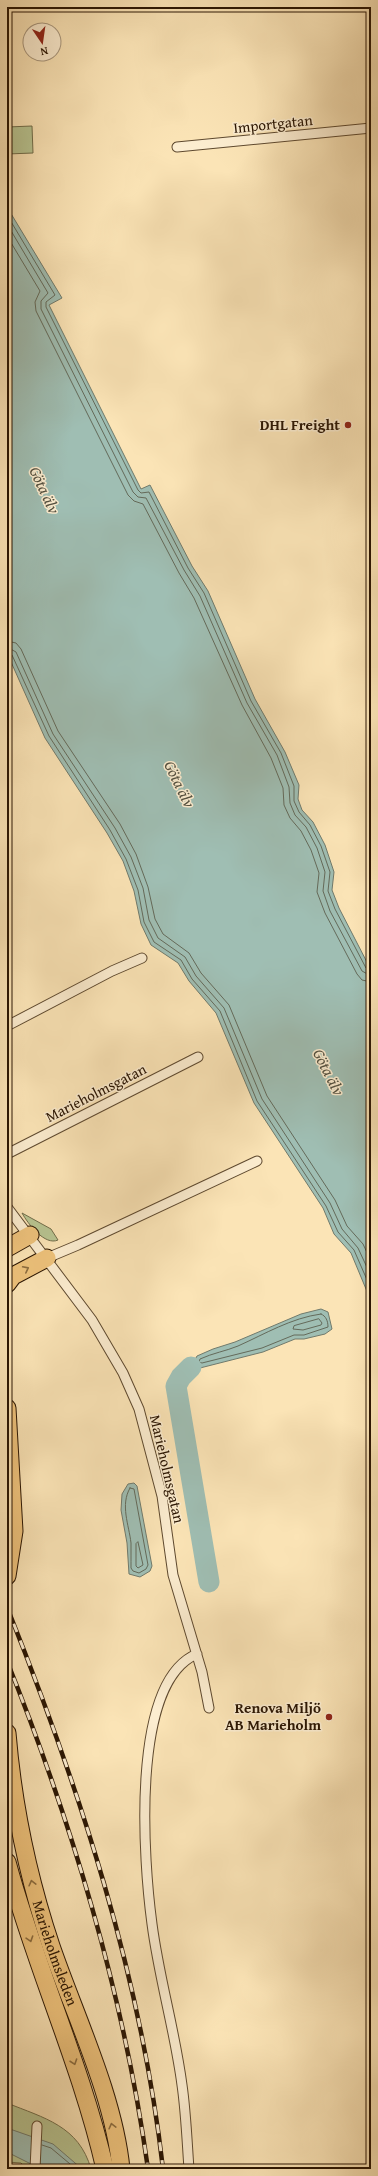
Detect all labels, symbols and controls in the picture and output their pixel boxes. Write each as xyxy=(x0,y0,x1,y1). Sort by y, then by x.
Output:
north arrow xyxy=(22,22,62,62)
text: N xyxy=(38,43,50,61)
street label: Importgatan xyxy=(232,109,314,138)
place label: DHL Freight xyxy=(260,414,340,435)
marker: DHL Freight xyxy=(343,420,353,430)
water label: Göta älv xyxy=(24,462,67,518)
water label: Göta älv xyxy=(158,756,202,812)
water label: Göta älv xyxy=(307,1044,351,1100)
street label: Marieholmsgatan xyxy=(42,1058,150,1127)
one-way arrow xyxy=(21,1266,29,1274)
street label: Marieholmsgatan xyxy=(145,1413,190,1526)
place label: Renova Miljö AB Marieholm xyxy=(225,1697,321,1735)
marker: Renova Miljö AB Marieholm xyxy=(324,1712,334,1722)
one-way arrow xyxy=(29,1879,37,1886)
street label: Marieholmsleden xyxy=(28,1898,83,2009)
one-way arrow xyxy=(25,1936,34,1943)
one-way arrow xyxy=(69,2058,78,2065)
one-way arrow xyxy=(108,2122,117,2129)

